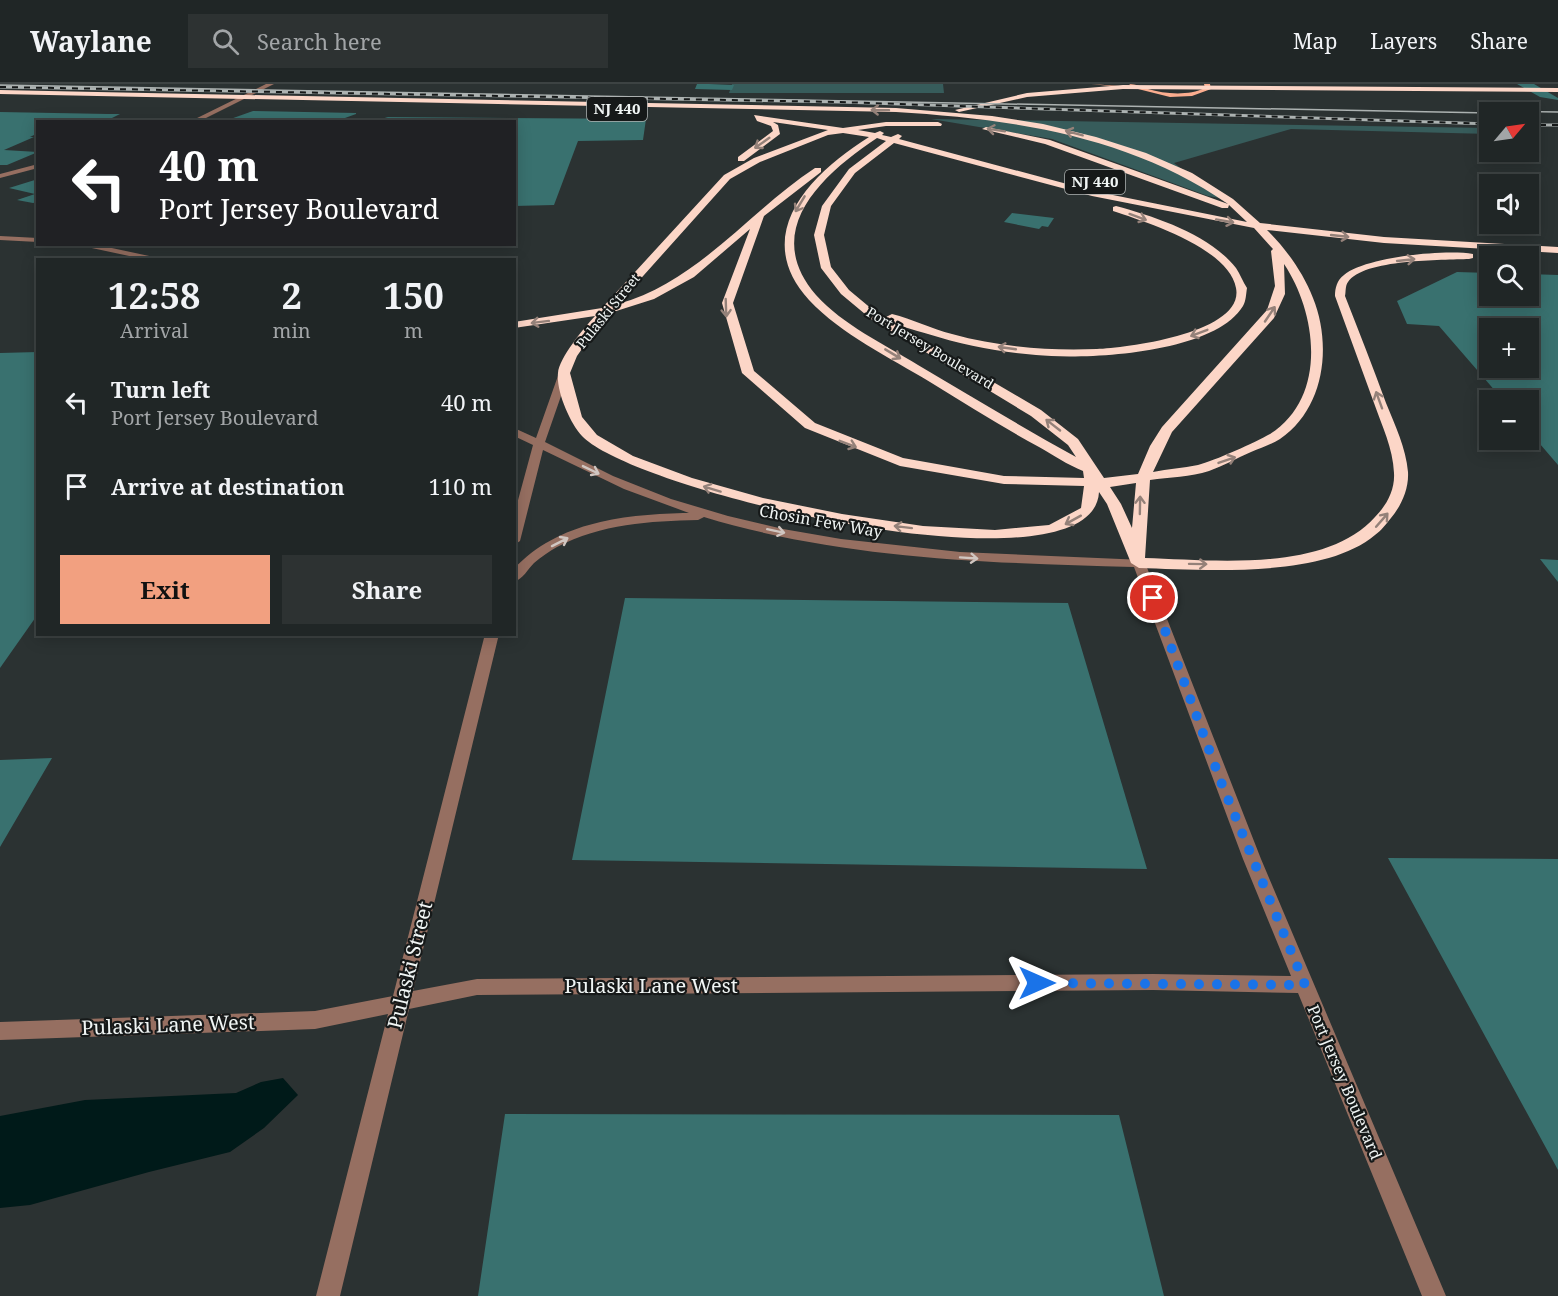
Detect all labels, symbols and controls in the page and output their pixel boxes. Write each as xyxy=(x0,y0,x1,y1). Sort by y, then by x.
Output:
search box xyxy=(188,14,608,68)
text: Waylane xyxy=(30,22,152,60)
icon: search xyxy=(209,25,242,58)
text: Search here xyxy=(257,26,382,56)
text: Map xyxy=(1293,27,1337,55)
text: Layers xyxy=(1370,27,1437,55)
text: Share xyxy=(1470,27,1528,55)
road number: NJ 440 xyxy=(587,97,647,121)
north arrow xyxy=(1479,102,1539,162)
map controls xyxy=(1479,102,1539,450)
one-way arrow xyxy=(871,104,891,115)
one-way arrow xyxy=(987,124,1006,135)
one-way arrow xyxy=(1064,127,1083,138)
text: 40 m xyxy=(159,136,259,193)
one-way arrow xyxy=(754,137,770,149)
icon: left xyxy=(60,144,138,222)
road number: NJ 440 xyxy=(1065,170,1125,194)
button: sound xyxy=(1479,174,1539,234)
text: Port Jersey Boulevard xyxy=(159,190,439,227)
one-way arrow xyxy=(794,195,806,212)
one-way arrow xyxy=(1129,213,1147,224)
one-way arrow xyxy=(1214,216,1234,227)
one-way arrow xyxy=(1329,231,1349,242)
button: search xyxy=(1479,246,1539,306)
one-way arrow xyxy=(1396,255,1416,266)
street label: Pulaski Street xyxy=(572,269,644,352)
text: 12:58 xyxy=(108,271,200,320)
text: 2 xyxy=(281,271,302,320)
text: 150 xyxy=(383,271,444,320)
one-way arrow xyxy=(721,297,732,317)
street label: Port Jersey Boulevard xyxy=(863,302,998,393)
one-way arrow xyxy=(1264,306,1276,322)
one-way arrow xyxy=(530,316,550,327)
text: Arrival xyxy=(120,317,188,344)
text: min xyxy=(273,317,311,344)
text: m xyxy=(404,317,423,344)
button: + xyxy=(1479,318,1539,378)
one-way arrow xyxy=(1190,328,1209,339)
one-way arrow xyxy=(997,343,1017,354)
one-way arrow xyxy=(884,349,901,361)
text: Turn left xyxy=(111,374,210,404)
icon: left xyxy=(60,386,93,419)
text: 40 m xyxy=(441,387,492,417)
button: − xyxy=(1479,390,1539,450)
one-way arrow xyxy=(1373,392,1384,410)
text: Port Jersey Boulevard xyxy=(111,404,319,431)
one-way arrow xyxy=(1046,419,1062,432)
one-way arrow xyxy=(838,439,857,450)
one-way arrow xyxy=(1217,454,1236,465)
one-way arrow xyxy=(582,465,600,477)
icon: arrive xyxy=(60,470,93,503)
text: Arrive at destination xyxy=(111,471,345,501)
text: 110 m xyxy=(429,471,492,501)
one-way arrow xyxy=(703,483,722,494)
one-way arrow xyxy=(1134,495,1146,515)
street label: Chosin Few Way xyxy=(758,499,885,543)
one-way arrow xyxy=(1375,513,1389,528)
one-way arrow xyxy=(1065,514,1082,526)
one-way arrow xyxy=(893,521,913,532)
one-way arrow xyxy=(766,526,785,537)
one-way arrow xyxy=(550,535,568,547)
one-way arrow xyxy=(958,553,978,564)
button: Exit xyxy=(60,555,270,624)
button: Share xyxy=(282,555,492,624)
one-way arrow xyxy=(1187,559,1207,570)
pin xyxy=(1127,572,1178,623)
icon: arrive xyxy=(1136,581,1169,614)
street label: Pulaski Street xyxy=(381,898,438,1031)
position arrow xyxy=(1005,951,1069,1015)
street label: Pulaski Lane West xyxy=(564,972,738,999)
street label: Port Jersey Boulevard xyxy=(1302,1001,1388,1163)
street label: Pulaski Lane West xyxy=(81,1008,255,1041)

